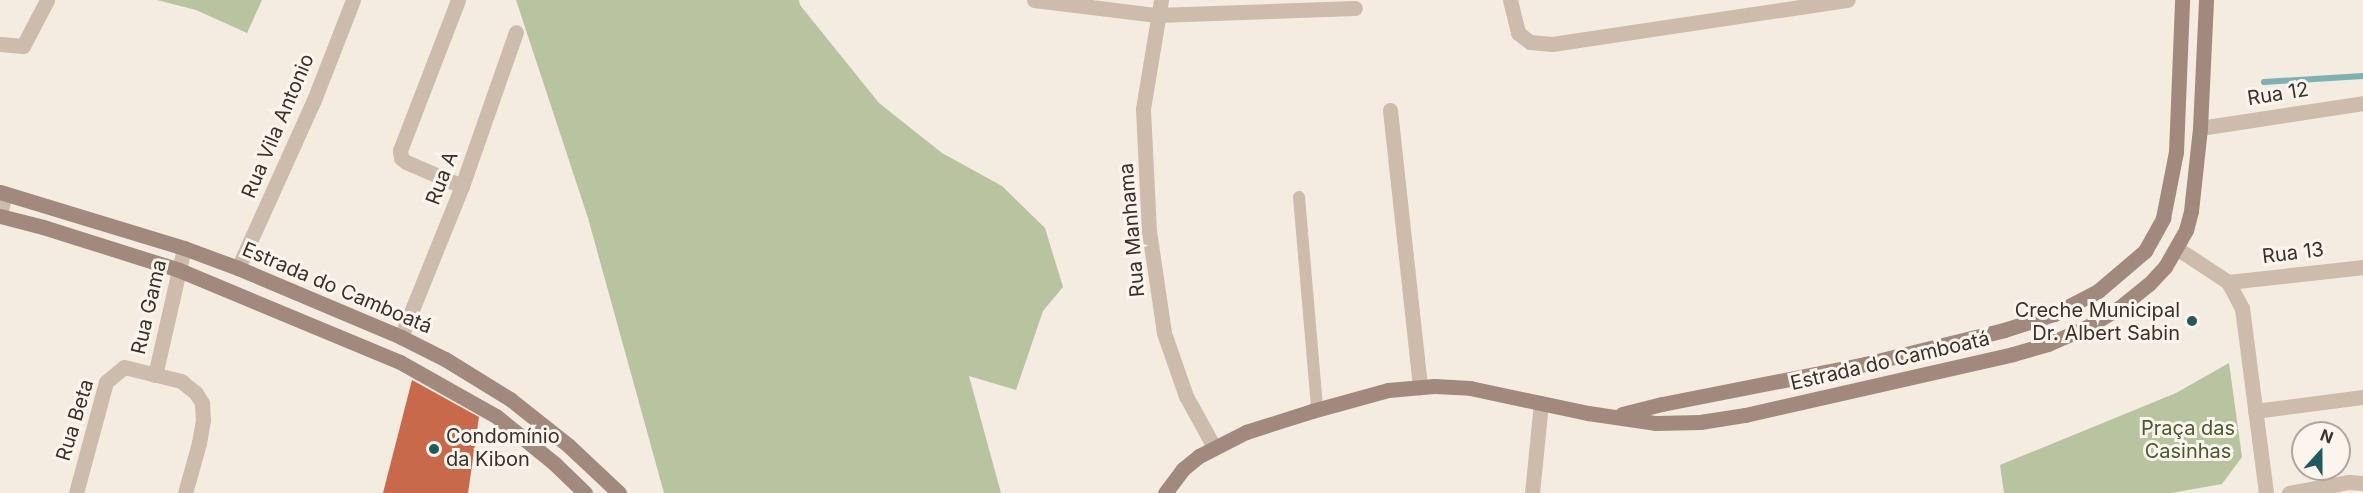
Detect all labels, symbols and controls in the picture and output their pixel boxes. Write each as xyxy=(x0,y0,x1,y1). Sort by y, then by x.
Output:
street label: Rua Vila Antonio xyxy=(237,50,319,202)
street label: Rua 12 xyxy=(2246,77,2310,111)
street label: Rua A xyxy=(421,148,463,208)
street label: Rua Manhama xyxy=(1114,162,1150,298)
street label: Estrada do Camboatá xyxy=(239,237,435,339)
street label: Rua 13 xyxy=(2261,237,2325,269)
street label: Rua Gama xyxy=(126,257,172,357)
place label: Creche Municipal Dr. Albert Sabin xyxy=(2015,298,2180,345)
marker: Creche Municipal Dr. Albert Sabin xyxy=(2185,314,2199,328)
street label: Estrada do Camboatá xyxy=(1788,326,1992,396)
street label: Rua Beta xyxy=(51,376,99,464)
park label: Praça das Casinhas xyxy=(2141,417,2235,464)
north arrow xyxy=(2291,421,2351,481)
place label: Condomínio da Kibon xyxy=(446,425,560,472)
text: N xyxy=(2317,425,2336,448)
marker: Condomínio da Kibon xyxy=(427,442,441,456)

